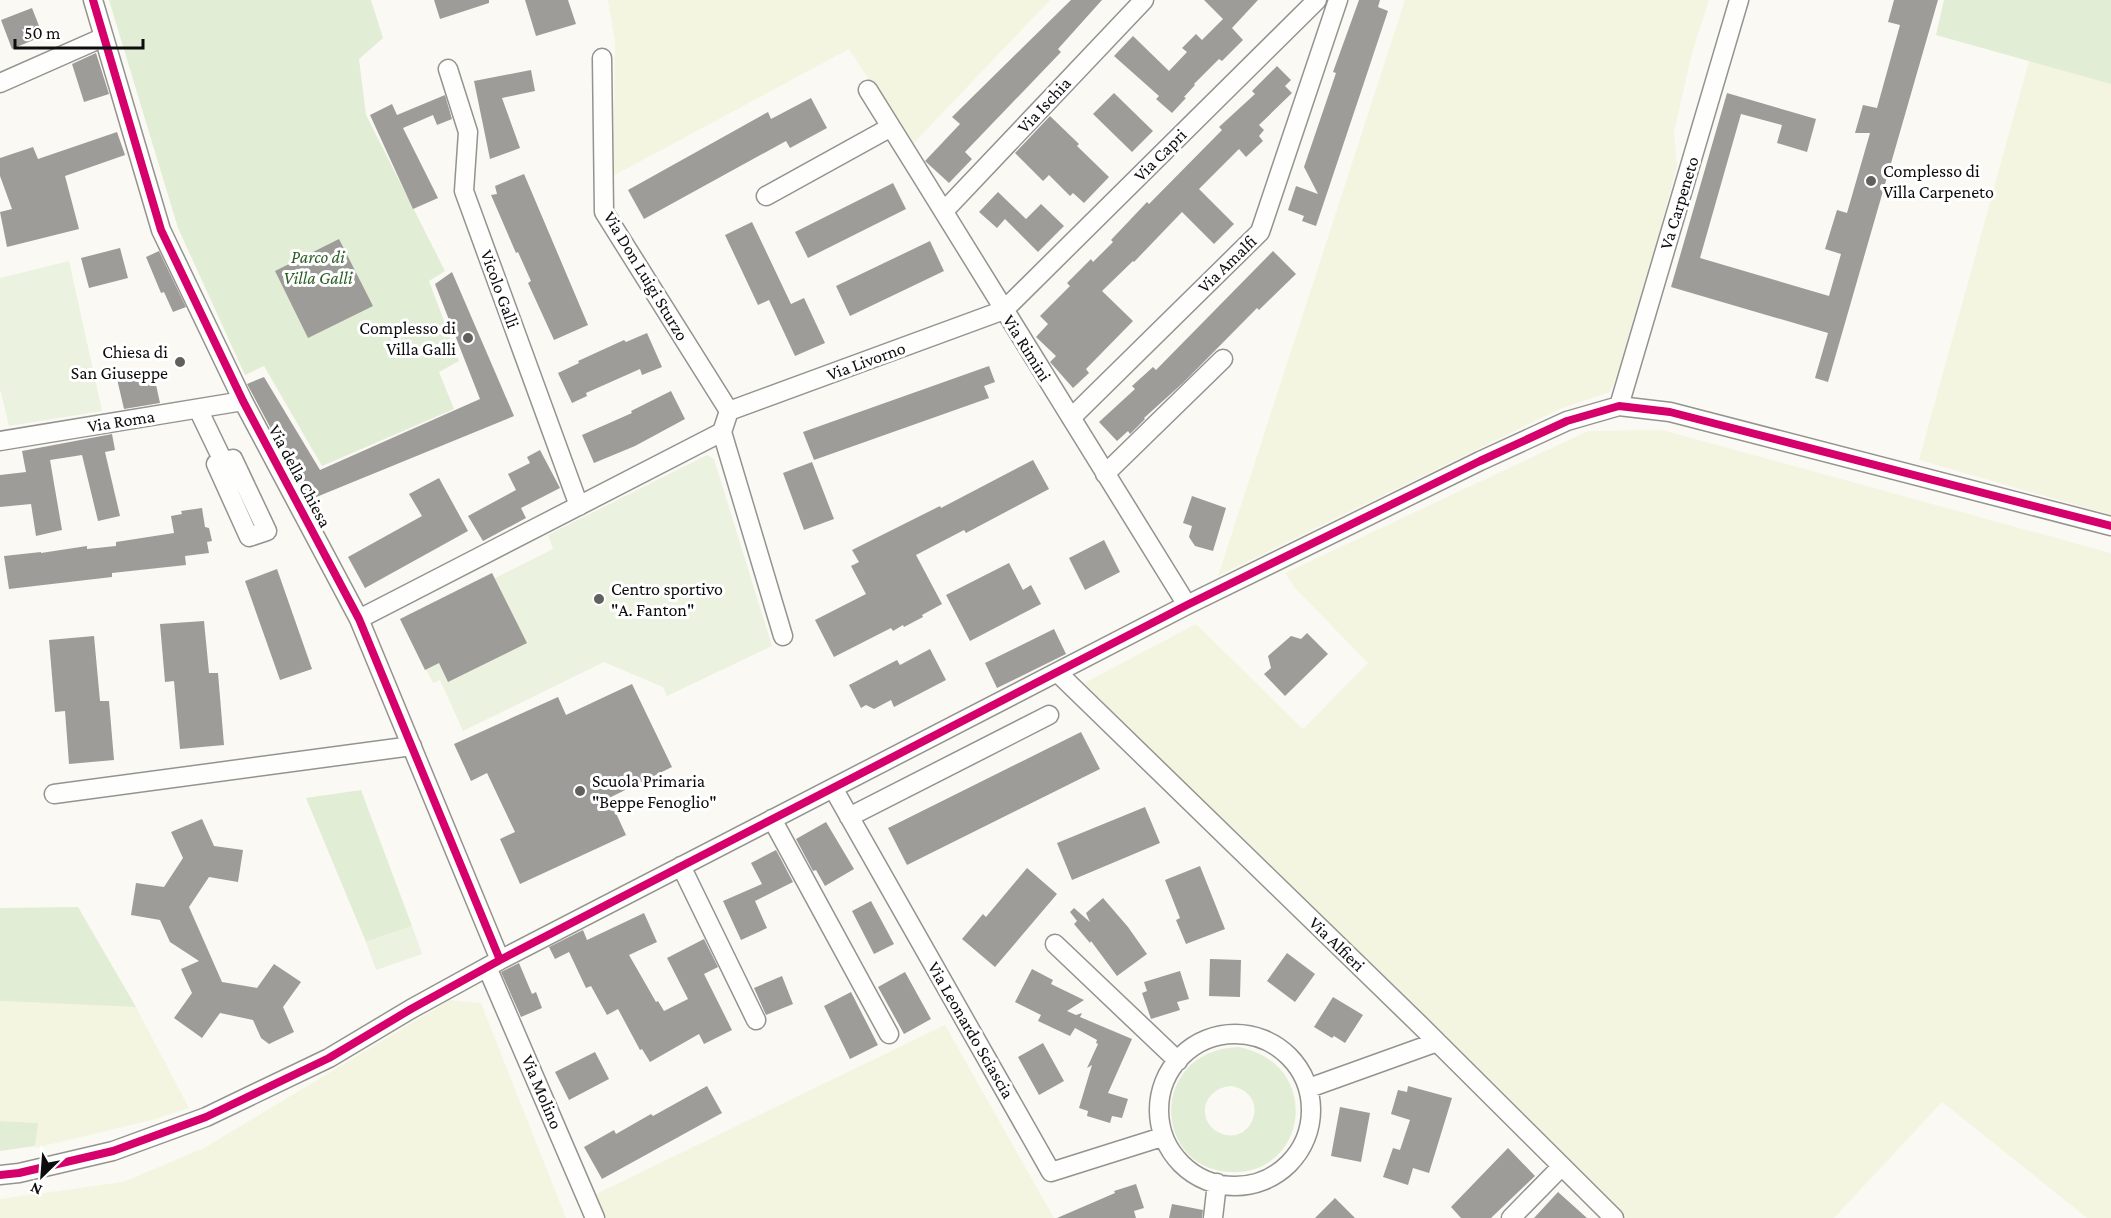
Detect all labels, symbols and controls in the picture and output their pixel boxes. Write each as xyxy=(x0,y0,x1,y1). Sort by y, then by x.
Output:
scale bar xyxy=(15,12,142,50)
text: 50 m xyxy=(24,23,61,43)
street label: Via Ischia xyxy=(1013,73,1075,137)
street label: Via Capri xyxy=(1130,124,1191,185)
street label: Va Carpeneto xyxy=(1655,154,1703,252)
place label: Complesso di Villa Carpeneto xyxy=(1883,161,1994,202)
marker: Complesso di Villa Carpeneto xyxy=(1864,174,1878,188)
street label: Via Don Luigi Sturzo xyxy=(600,208,692,344)
street label: Via Amalfi xyxy=(1194,231,1261,297)
park label: Parco di Villa Galli xyxy=(283,247,353,288)
street label: Vicolo Galli xyxy=(477,247,524,331)
street label: Via Rimini xyxy=(999,311,1055,385)
place label: Complesso di Villa Galli xyxy=(359,318,456,359)
marker: Complesso di Villa Galli xyxy=(461,331,475,345)
street label: Via Livorno xyxy=(824,338,908,384)
place label: Chiesa di San Giuseppe xyxy=(71,342,168,383)
marker: Chiesa di San Giuseppe xyxy=(173,355,187,369)
street label: Via Roma xyxy=(86,406,156,436)
street label: Via della Chiesa xyxy=(265,421,335,531)
place label: Centro sportivo "A. Fanton" xyxy=(611,579,723,620)
marker: Centro sportivo "A. Fanton" xyxy=(592,592,606,606)
place label: Scuola Primaria "Beppe Fenoglio" xyxy=(592,771,717,812)
marker: Scuola Primaria "Beppe Fenoglio" xyxy=(573,784,587,798)
street label: Via Alfieri xyxy=(1305,912,1369,976)
street label: Via Leonardo Sciascia xyxy=(924,958,1018,1102)
street label: Via Molino xyxy=(517,1052,567,1132)
north arrow xyxy=(12,1146,72,1206)
text: N xyxy=(27,1179,44,1199)

